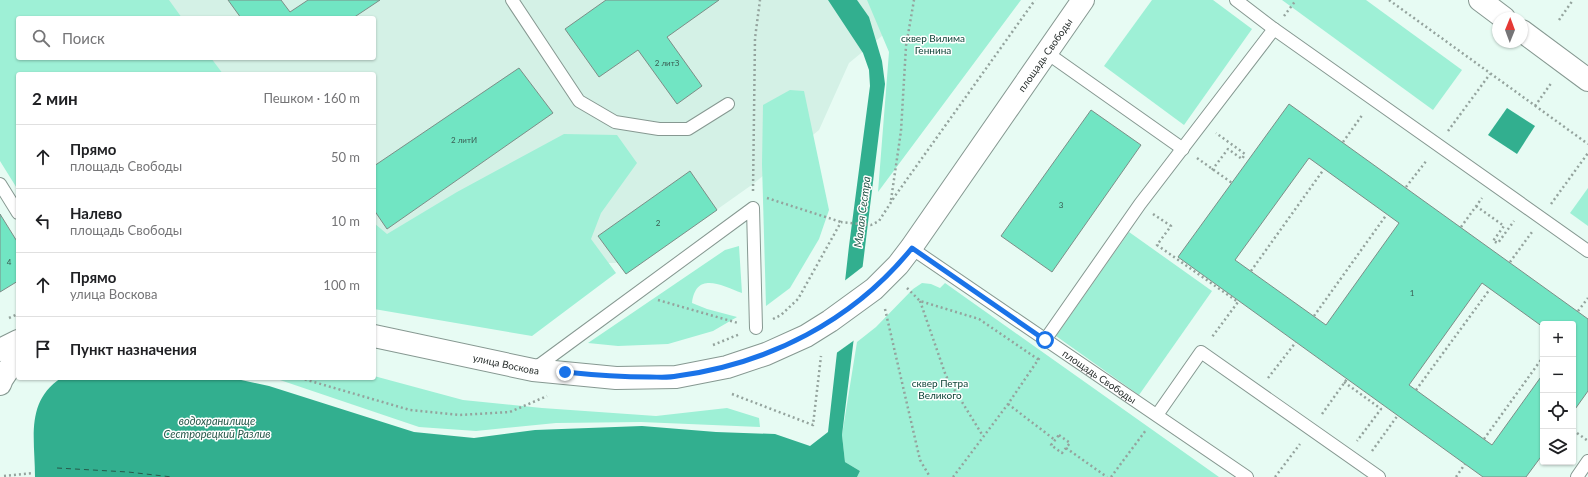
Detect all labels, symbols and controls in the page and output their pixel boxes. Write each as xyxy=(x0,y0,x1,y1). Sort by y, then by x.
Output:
north arrow xyxy=(1492,12,1528,48)
search box xyxy=(16,16,376,60)
street label: площадь Свободы xyxy=(1015,16,1074,94)
icon: search xyxy=(30,27,52,49)
text: Поиск xyxy=(62,29,105,47)
park label: сквер Вилима Геннина xyxy=(901,32,965,56)
house number: 2 литЗ xyxy=(655,58,680,68)
text: 2 мин xyxy=(32,88,78,109)
text: Пешком · 160 m xyxy=(263,90,360,106)
house number: 2 литИ xyxy=(451,135,477,145)
text: Прямо xyxy=(70,140,116,158)
icon: ahead xyxy=(32,146,54,168)
text: 50 m xyxy=(331,149,360,165)
text: площадь Свободы xyxy=(70,158,182,174)
water label: Малая Сестра xyxy=(851,175,872,248)
house number: 3 xyxy=(1059,200,1064,210)
text: Налево xyxy=(70,204,122,222)
icon: left xyxy=(32,210,54,232)
text: 10 m xyxy=(331,213,360,229)
house number: 2 xyxy=(656,218,661,228)
text: площадь Свободы xyxy=(70,222,182,238)
house number: 4 xyxy=(7,257,12,267)
text: Прямо xyxy=(70,268,116,286)
icon: ahead xyxy=(32,274,54,296)
text: 100 m xyxy=(323,277,360,293)
text: улица Воскова xyxy=(70,286,157,302)
house number: 1 xyxy=(1410,288,1415,298)
map controls xyxy=(1540,321,1576,465)
button: + xyxy=(1540,321,1576,357)
route start xyxy=(1036,331,1054,349)
icon: arrive xyxy=(32,338,54,360)
text: Пункт назначения xyxy=(70,340,197,358)
street label: площадь Свободы xyxy=(1060,347,1138,406)
street label: улица Воскова xyxy=(472,351,540,377)
button: − xyxy=(1540,357,1576,393)
route end xyxy=(556,363,574,381)
park label: сквер Петра Великого xyxy=(912,377,968,401)
button: locate xyxy=(1540,393,1576,429)
water label: водохранилище Сестрорецкий Разлив xyxy=(164,414,270,440)
button: layers xyxy=(1540,429,1576,465)

